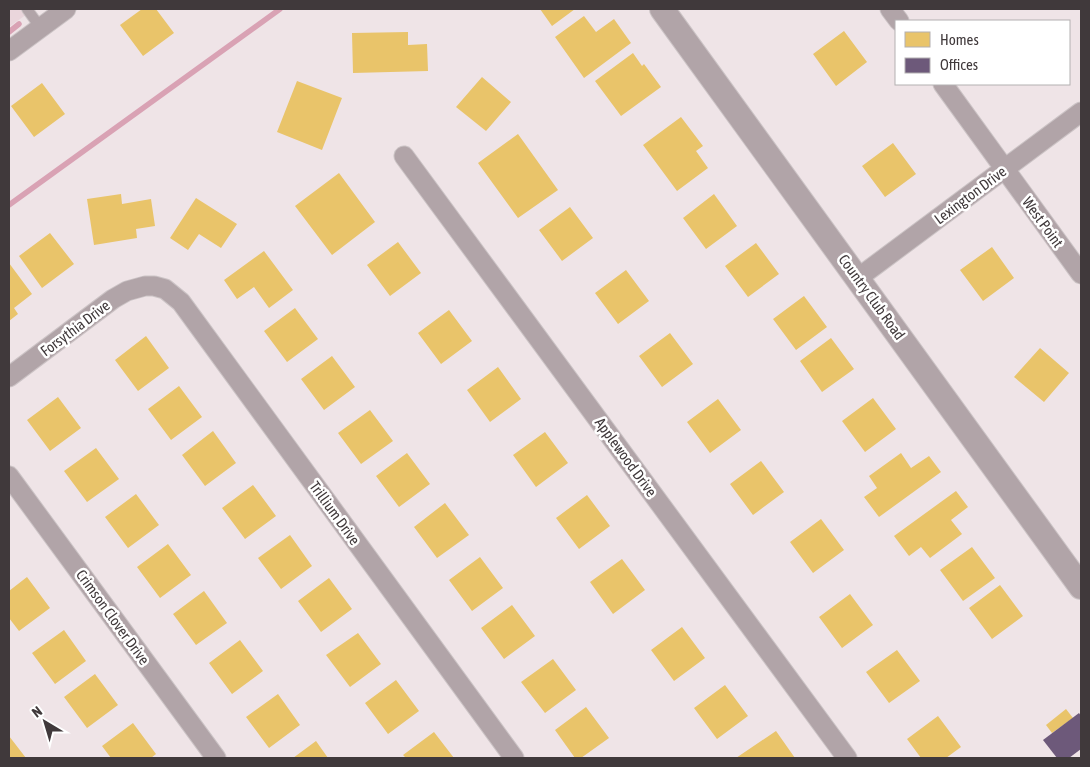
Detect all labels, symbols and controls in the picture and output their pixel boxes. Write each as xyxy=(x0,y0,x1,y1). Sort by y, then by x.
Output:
legend xyxy=(895,20,1070,85)
text: Homes xyxy=(940,31,979,48)
text: Offices xyxy=(940,56,978,73)
street label: Lexington Drive xyxy=(931,162,1009,227)
street label: West Point xyxy=(1019,193,1067,251)
street label: Country Club Road xyxy=(835,251,909,343)
street label: Forsythia Drive xyxy=(37,296,113,359)
street label: Applewood Drive xyxy=(592,414,660,500)
street label: Trillium Drive xyxy=(306,478,364,548)
street label: Crimson Clover Drive xyxy=(73,566,153,668)
north arrow xyxy=(20,697,70,747)
text: N xyxy=(29,703,45,721)

